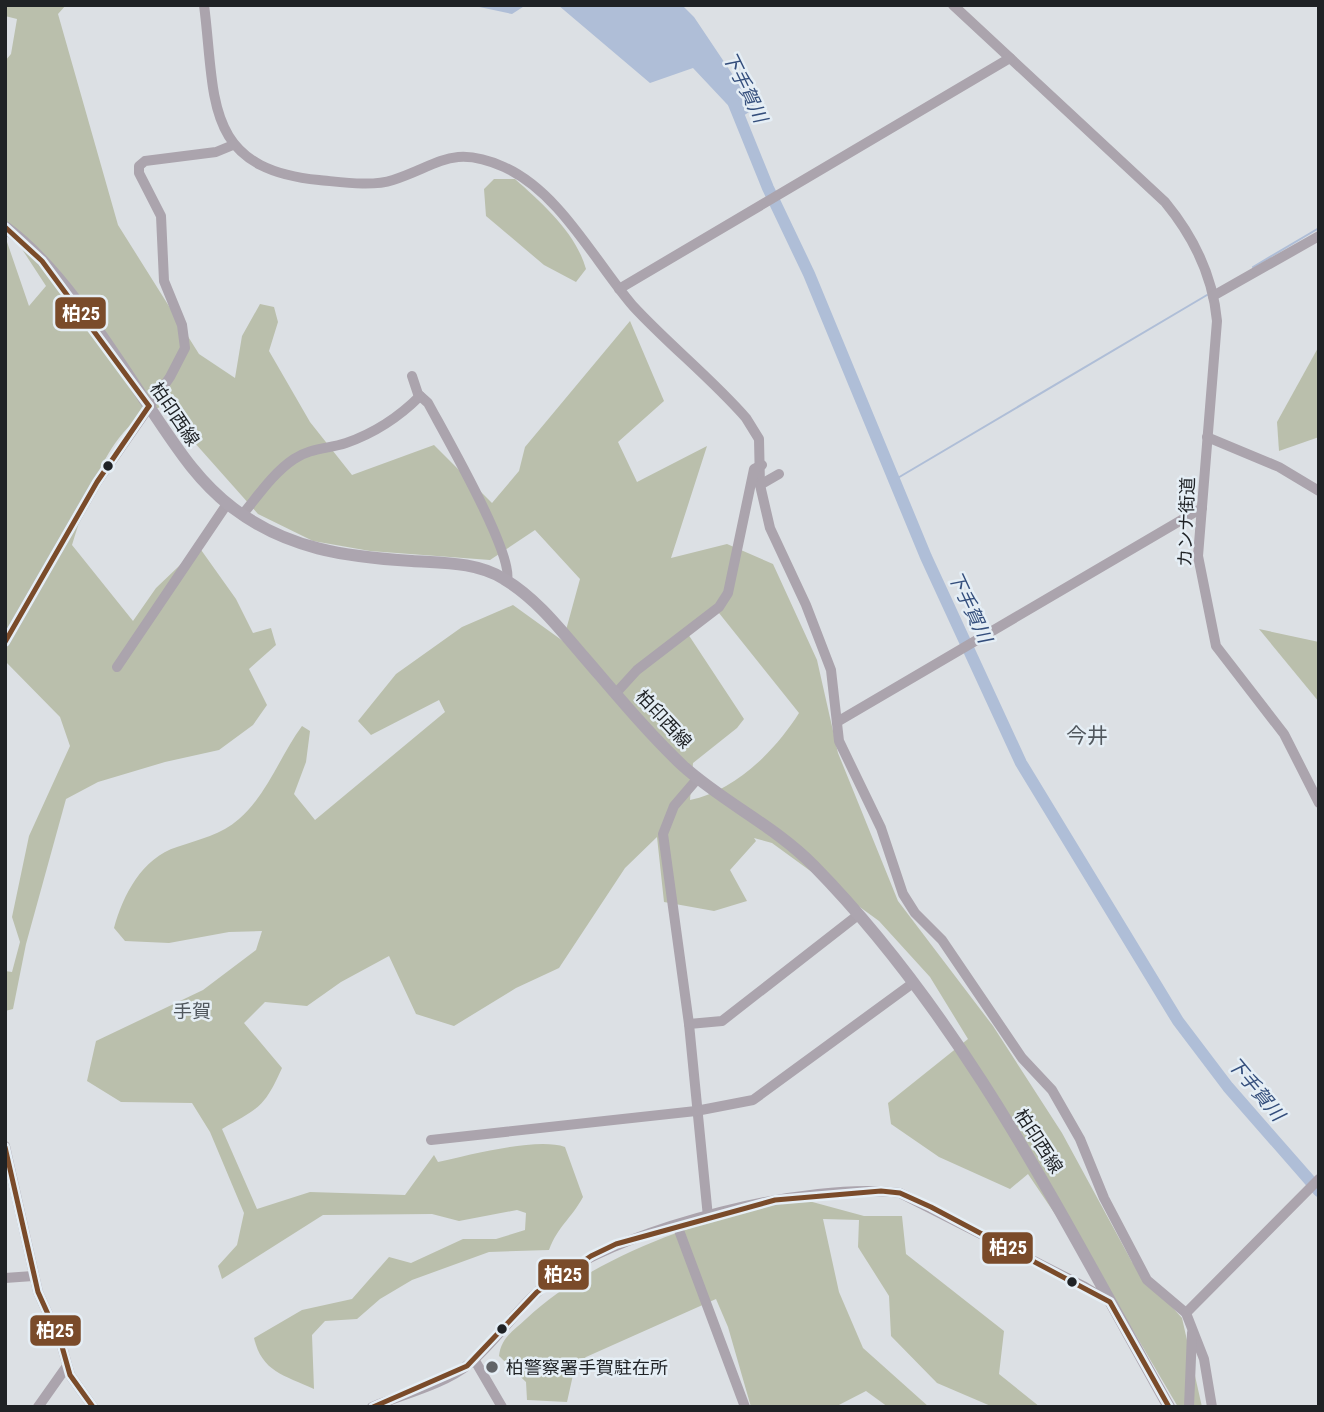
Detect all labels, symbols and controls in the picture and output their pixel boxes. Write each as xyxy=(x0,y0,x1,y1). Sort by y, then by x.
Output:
water label: 下手賀川 xyxy=(718,48,773,128)
line badge: 柏25 xyxy=(54,296,107,330)
text: 柏25 xyxy=(62,302,100,325)
street label: 柏印西線 xyxy=(146,378,204,450)
unlabelled marker xyxy=(101,459,115,473)
street label: カンナ街道 xyxy=(1174,477,1198,567)
water label: 下手賀川 xyxy=(944,568,997,648)
street label: 柏印西線 xyxy=(632,686,696,752)
district label: 今井 xyxy=(1066,724,1108,748)
district label: 手賀 xyxy=(173,1000,211,1023)
water label: 下手賀川 xyxy=(1223,1052,1291,1127)
street label: 柏印西線 xyxy=(1011,1105,1067,1177)
line badge: 柏25 xyxy=(981,1231,1034,1265)
text: 柏25 xyxy=(989,1236,1027,1259)
line badge: 柏25 xyxy=(537,1258,590,1291)
text: 柏25 xyxy=(544,1263,582,1286)
unlabelled marker xyxy=(1065,1275,1079,1289)
line badge: 柏25 xyxy=(29,1314,82,1347)
text: 柏25 xyxy=(36,1319,74,1342)
unlabelled marker xyxy=(495,1322,509,1336)
place label: 柏警察署手賀駐在所 xyxy=(506,1357,668,1378)
marker: 柏警察署手賀駐在所 xyxy=(484,1359,500,1375)

